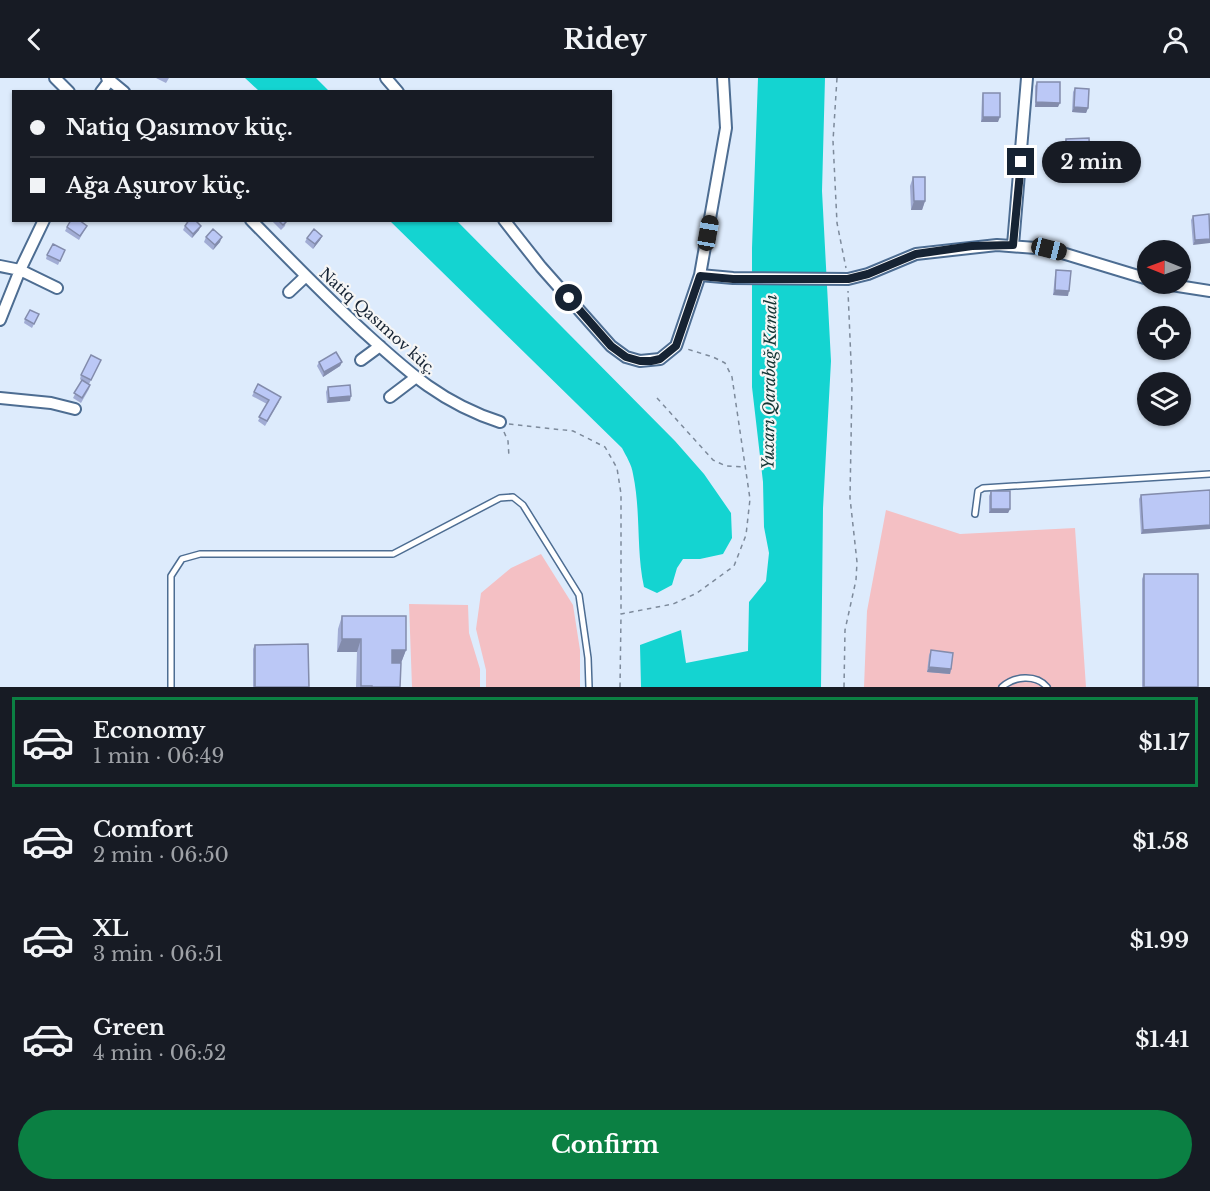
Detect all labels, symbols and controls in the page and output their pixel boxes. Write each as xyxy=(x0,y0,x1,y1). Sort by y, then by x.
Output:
icon: back xyxy=(18,23,51,56)
text: Ridey xyxy=(563,23,647,56)
icon: person xyxy=(1159,23,1192,56)
text: Natiq Qasımov küç. xyxy=(66,114,293,141)
callout: 2 min xyxy=(1042,141,1141,183)
route end xyxy=(1007,148,1034,175)
text: 2 min xyxy=(1060,150,1123,174)
text: Ağa Aşurov küç. xyxy=(66,172,251,199)
car xyxy=(696,214,720,252)
car xyxy=(1029,236,1069,262)
north arrow xyxy=(1137,240,1191,294)
map controls xyxy=(1137,240,1191,426)
street label: Natiq Qasımov küç. xyxy=(316,264,440,378)
route start xyxy=(555,284,582,311)
water label: Yuxarı Qarabağ Kanalı xyxy=(757,294,781,470)
button: locate xyxy=(1137,306,1191,360)
button: layers xyxy=(1137,372,1191,426)
icon: car xyxy=(21,715,75,769)
text: Economy xyxy=(93,717,205,744)
text: $1.17 xyxy=(1139,729,1189,756)
text: 1 min · 06:49 xyxy=(93,744,224,768)
icon: car xyxy=(21,814,75,868)
text: Comfort xyxy=(93,816,193,843)
text: $1.58 xyxy=(1132,828,1189,855)
text: 2 min · 06:50 xyxy=(93,843,229,867)
icon: car xyxy=(21,913,75,967)
text: XL xyxy=(93,915,128,942)
text: $1.99 xyxy=(1130,927,1189,954)
text: 3 min · 06:51 xyxy=(93,942,223,966)
icon: car xyxy=(21,1012,75,1066)
text: Green xyxy=(93,1014,165,1041)
text: $1.41 xyxy=(1135,1026,1189,1053)
text: 4 min · 06:52 xyxy=(93,1041,226,1065)
button: Confirm xyxy=(18,1110,1192,1179)

